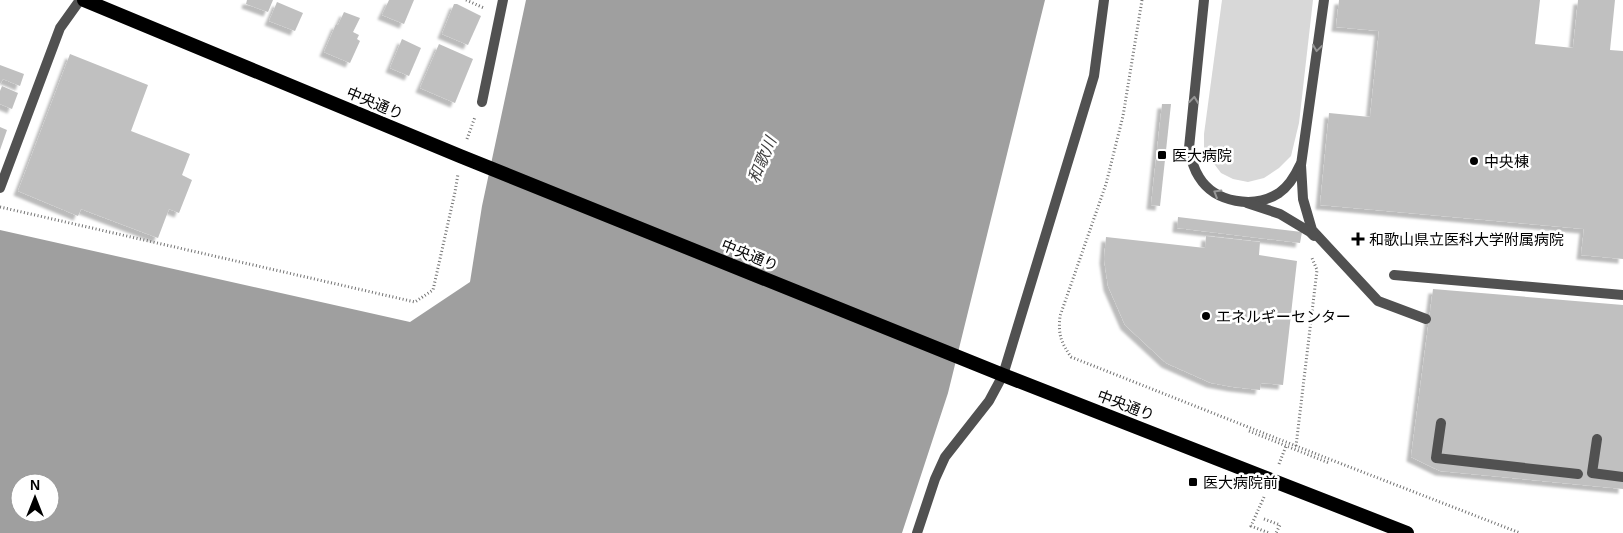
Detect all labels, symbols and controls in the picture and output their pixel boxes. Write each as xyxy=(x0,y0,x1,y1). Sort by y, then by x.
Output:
one-way arrow xyxy=(1312,45,1323,53)
street label: 中央通り xyxy=(344,83,406,123)
one-way arrow xyxy=(1188,95,1199,103)
water label: 和歌川 xyxy=(745,133,780,185)
place label: 医大病院 xyxy=(1172,147,1232,164)
marker: 医大病院 xyxy=(1156,149,1168,161)
place label: 中央棟 xyxy=(1484,153,1529,170)
marker: 中央棟 xyxy=(1468,155,1480,167)
one-way arrow xyxy=(1214,190,1223,200)
place label: 和歌山県立医科大学附属病院 xyxy=(1369,231,1564,248)
marker: 和歌山県立医科大学附属病院 xyxy=(1351,232,1365,246)
street label: 中央通り xyxy=(719,236,781,274)
place label: エネルギーセンター xyxy=(1216,308,1351,325)
marker: エネルギーセンター xyxy=(1200,310,1212,322)
street label: 中央通り xyxy=(1095,386,1157,424)
north arrow xyxy=(10,473,60,523)
place label: 医大病院前 xyxy=(1203,474,1278,491)
marker: 医大病院前 xyxy=(1187,476,1199,488)
text: N xyxy=(30,477,40,493)

